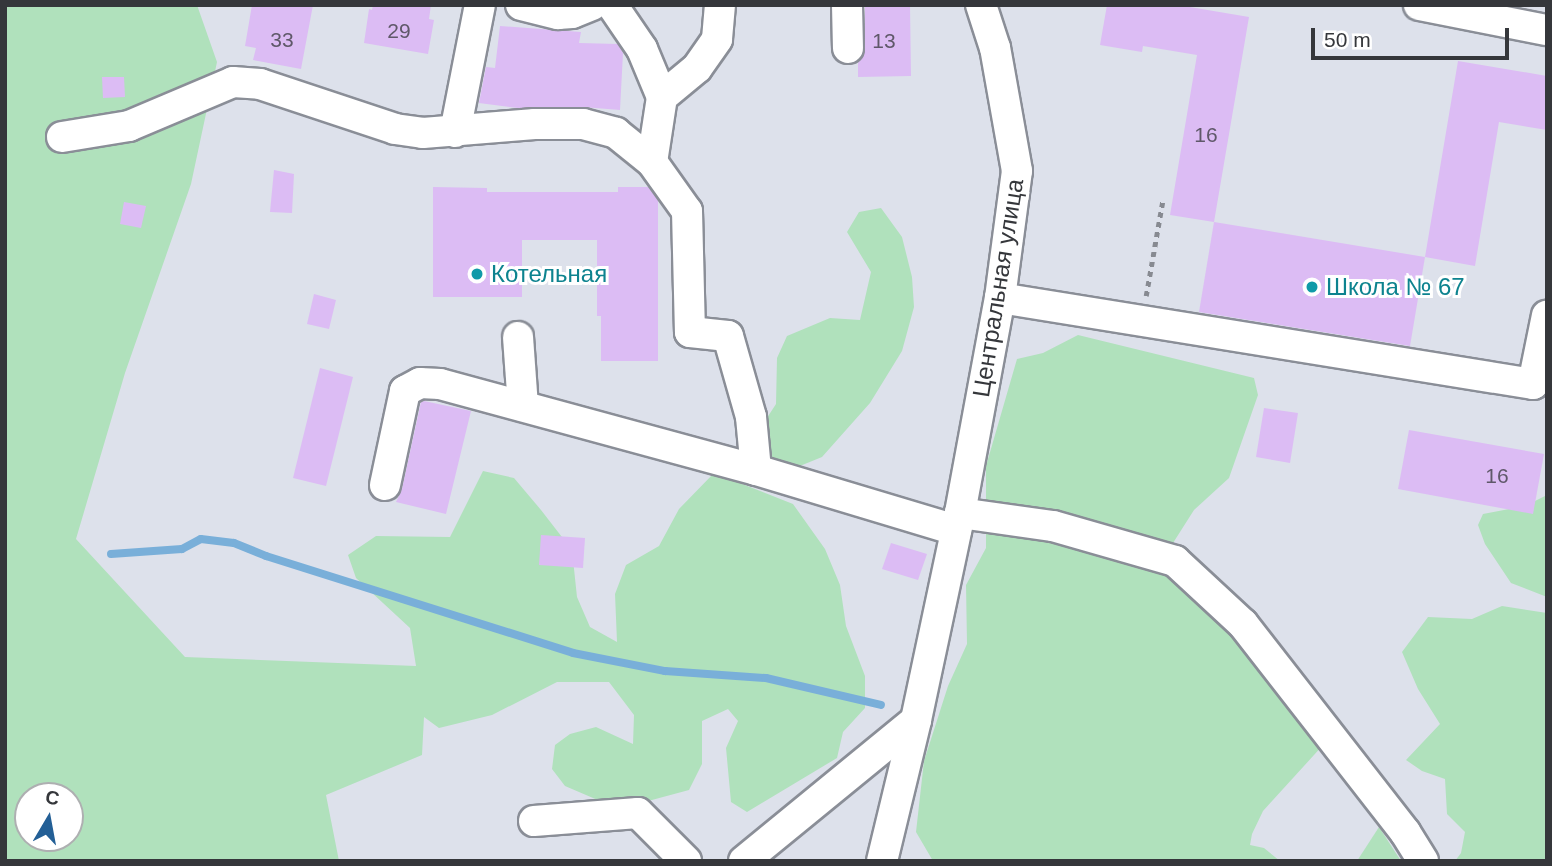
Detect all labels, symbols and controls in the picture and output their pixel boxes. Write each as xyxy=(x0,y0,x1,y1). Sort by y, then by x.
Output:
scale bar xyxy=(1314,14,1512,58)
house number: 29 xyxy=(387,18,411,44)
house number: 33 xyxy=(270,27,294,53)
house number: 13 xyxy=(872,28,896,54)
text: 50 m xyxy=(1324,28,1371,51)
house number: 16 xyxy=(1194,122,1218,148)
street label: Центральная улица xyxy=(967,177,1029,399)
place label: Котельная xyxy=(491,260,607,288)
marker: Котельная xyxy=(469,266,485,282)
place label: Школа № 67 xyxy=(1326,273,1465,301)
marker: Школа № 67 xyxy=(1304,279,1320,295)
house number: 16 xyxy=(1485,463,1509,489)
north arrow xyxy=(14,782,84,852)
text: С xyxy=(44,786,61,809)

